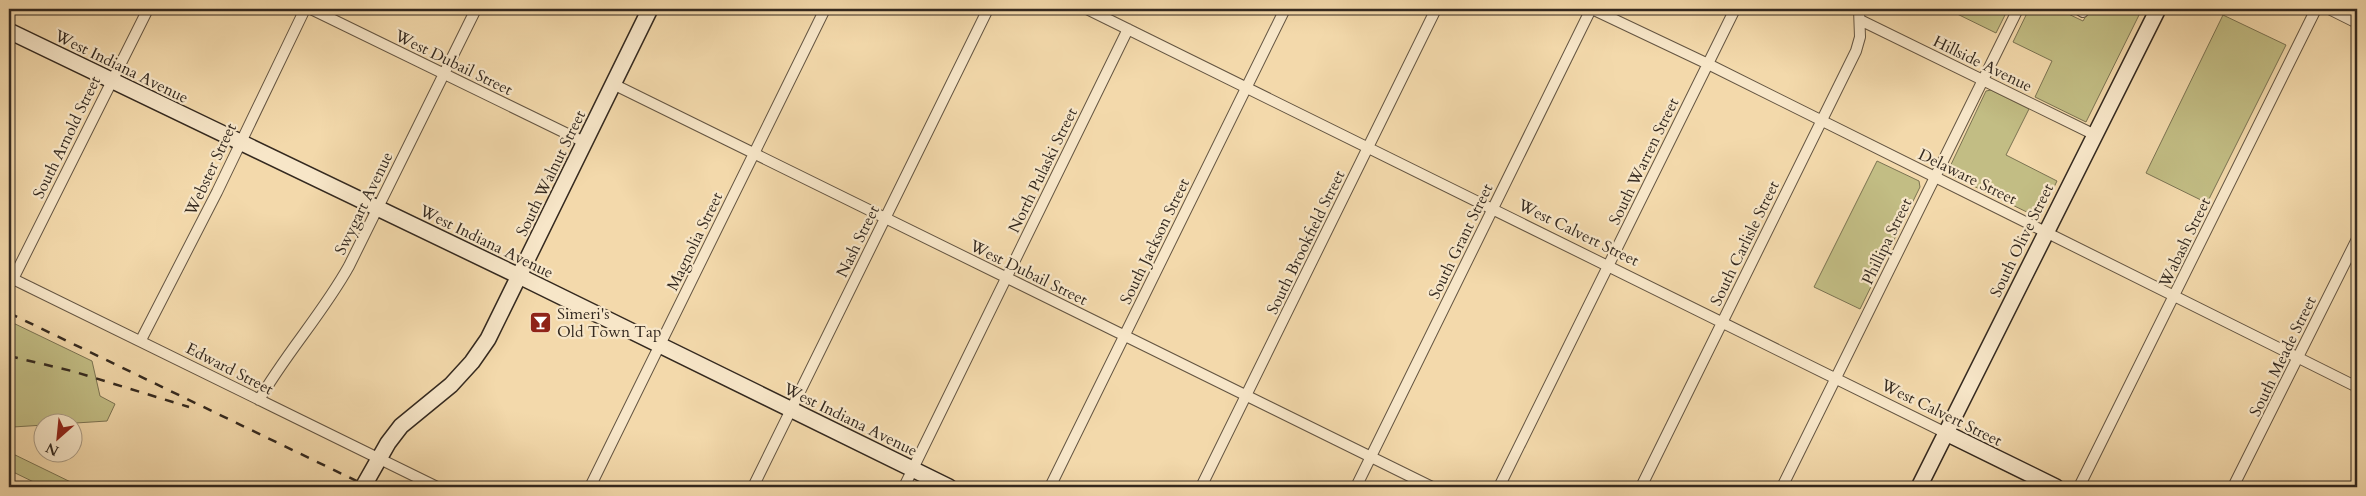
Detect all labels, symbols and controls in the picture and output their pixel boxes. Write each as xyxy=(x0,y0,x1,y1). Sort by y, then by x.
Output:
street label: West Dubail Street xyxy=(390,24,516,101)
street label: West Indiana Avenue xyxy=(50,25,192,109)
street label: Hillside Avenue xyxy=(1929,30,2036,97)
street label: South Arnold Street xyxy=(28,72,106,202)
street label: South Warren Street xyxy=(1604,94,1684,229)
street label: North Pulaski Street xyxy=(1003,104,1083,237)
street label: South Walnut Street xyxy=(511,107,591,240)
street label: Webster Street xyxy=(179,120,242,220)
street label: Delaware Street xyxy=(1915,144,2020,210)
street label: Swygart Avenue xyxy=(329,148,398,259)
street label: South Brookfield Street xyxy=(1261,167,1350,318)
street label: South Jackson Street xyxy=(1115,175,1195,308)
street label: South Carlisle Street xyxy=(1705,177,1785,310)
street label: South Grant Street xyxy=(1423,180,1498,303)
street label: South Olive Street xyxy=(1985,180,2059,301)
street label: Magnolia Street xyxy=(662,189,728,294)
street label: West Calvert Street xyxy=(1514,194,1643,272)
street label: Wabash Street xyxy=(2153,194,2216,292)
street label: Phillipa Street xyxy=(1856,195,1917,288)
street label: West Indiana Avenue xyxy=(415,200,557,284)
street label: Nash Street xyxy=(831,202,885,281)
street label: West Dubail Street xyxy=(965,234,1091,311)
street label: South Meade Street xyxy=(2244,293,2322,420)
place label: Simeri's Old Town Tap xyxy=(557,303,661,343)
bar icon: Simeri's Old Town Tap xyxy=(529,310,553,334)
street label: Edward Street xyxy=(182,337,277,400)
street label: West Calvert Street xyxy=(1877,374,2006,452)
street label: West Indiana Avenue xyxy=(779,378,921,462)
north arrow xyxy=(32,414,82,464)
text: N xyxy=(43,438,62,460)

